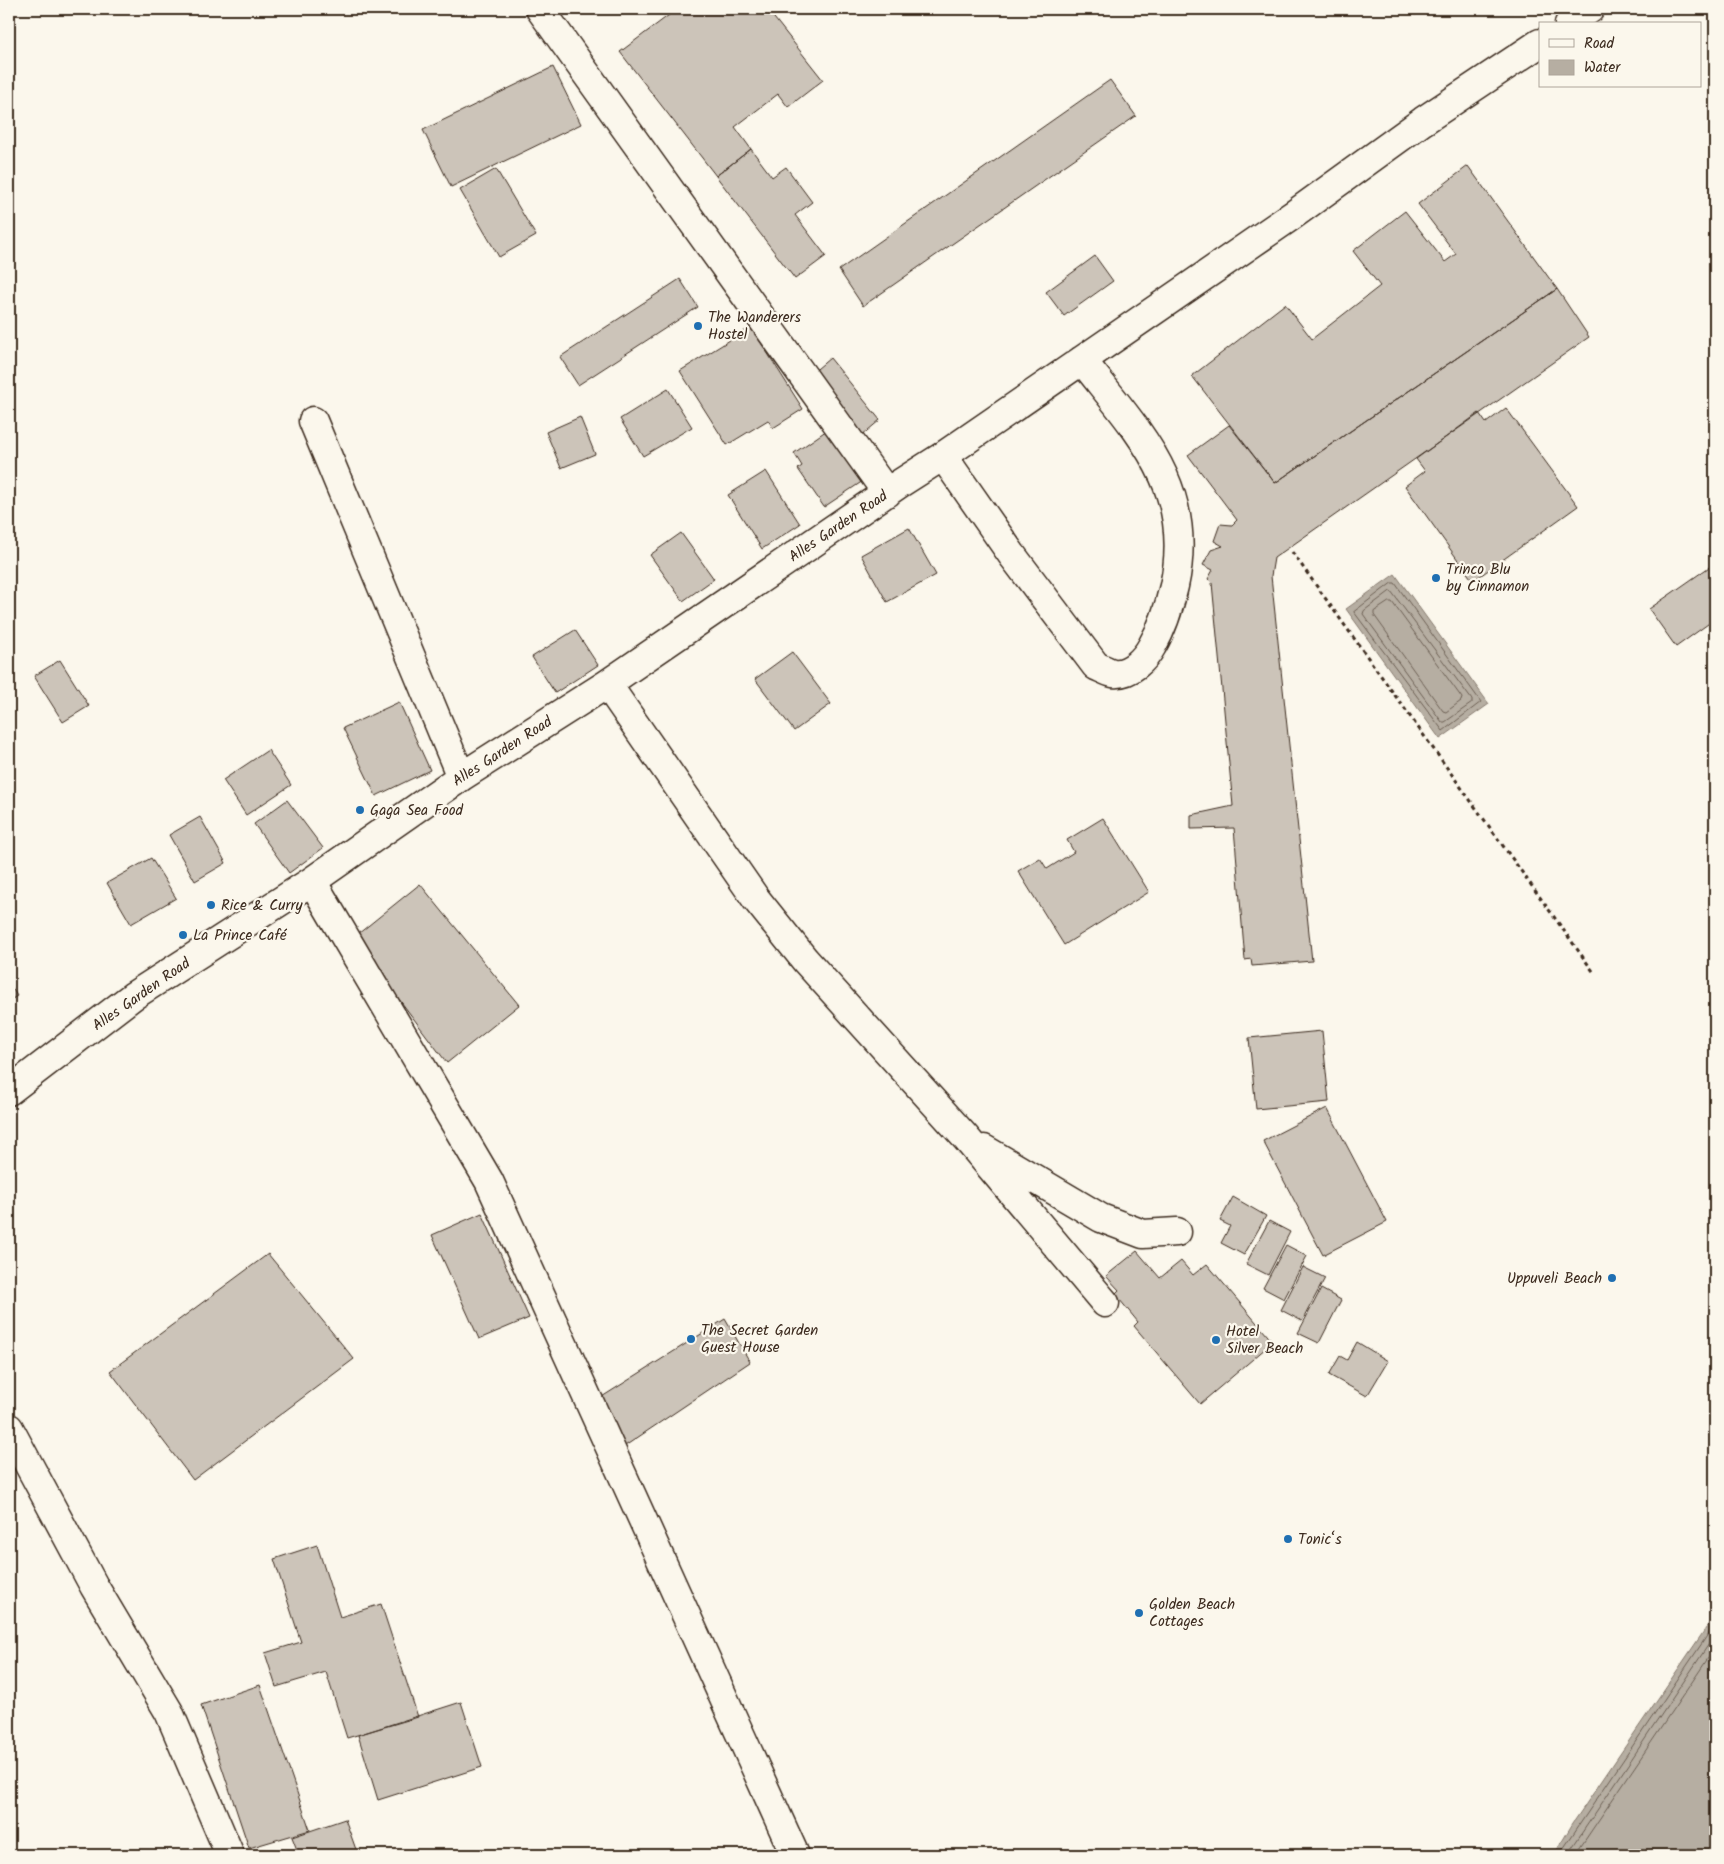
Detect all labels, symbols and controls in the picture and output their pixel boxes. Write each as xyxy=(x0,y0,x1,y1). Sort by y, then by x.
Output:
legend xyxy=(1539,22,1702,88)
text: Road xyxy=(1584,32,1615,56)
text: Water xyxy=(1584,56,1621,80)
place label: The Wanderers Hostel xyxy=(708,306,802,347)
marker: The Wanderers Hostel xyxy=(692,320,704,332)
street label: Alles Garden Road xyxy=(784,484,893,569)
place label: Trinco Blu by Cinnamon xyxy=(1446,558,1529,599)
marker: Trinco Blu by Cinnamon xyxy=(1430,572,1442,584)
street label: Alles Garden Road xyxy=(448,710,558,793)
place label: Gaga Sea Food xyxy=(370,799,464,823)
marker: Gaga Sea Food xyxy=(354,804,366,816)
place label: Rice & Curry xyxy=(221,894,303,918)
marker: Rice & Curry xyxy=(205,899,217,911)
place label: La Prince Café xyxy=(193,924,288,948)
marker: La Prince Café xyxy=(177,929,189,941)
street label: Alles Garden Road xyxy=(88,952,196,1038)
place label: Uppuveli Beach xyxy=(1507,1267,1602,1291)
marker: Uppuveli Beach xyxy=(1606,1272,1618,1284)
place label: The Secret Garden Guest House xyxy=(701,1319,818,1360)
place label: Hotel Silver Beach xyxy=(1226,1320,1303,1361)
marker: The Secret Garden Guest House xyxy=(685,1333,697,1345)
marker: Hotel Silver Beach xyxy=(1210,1334,1222,1346)
place label: Tonic‘s xyxy=(1298,1528,1342,1552)
marker: Tonic‘s xyxy=(1282,1533,1294,1545)
place label: Golden Beach Cottages xyxy=(1149,1593,1235,1634)
marker: Golden Beach Cottages xyxy=(1133,1607,1145,1619)

